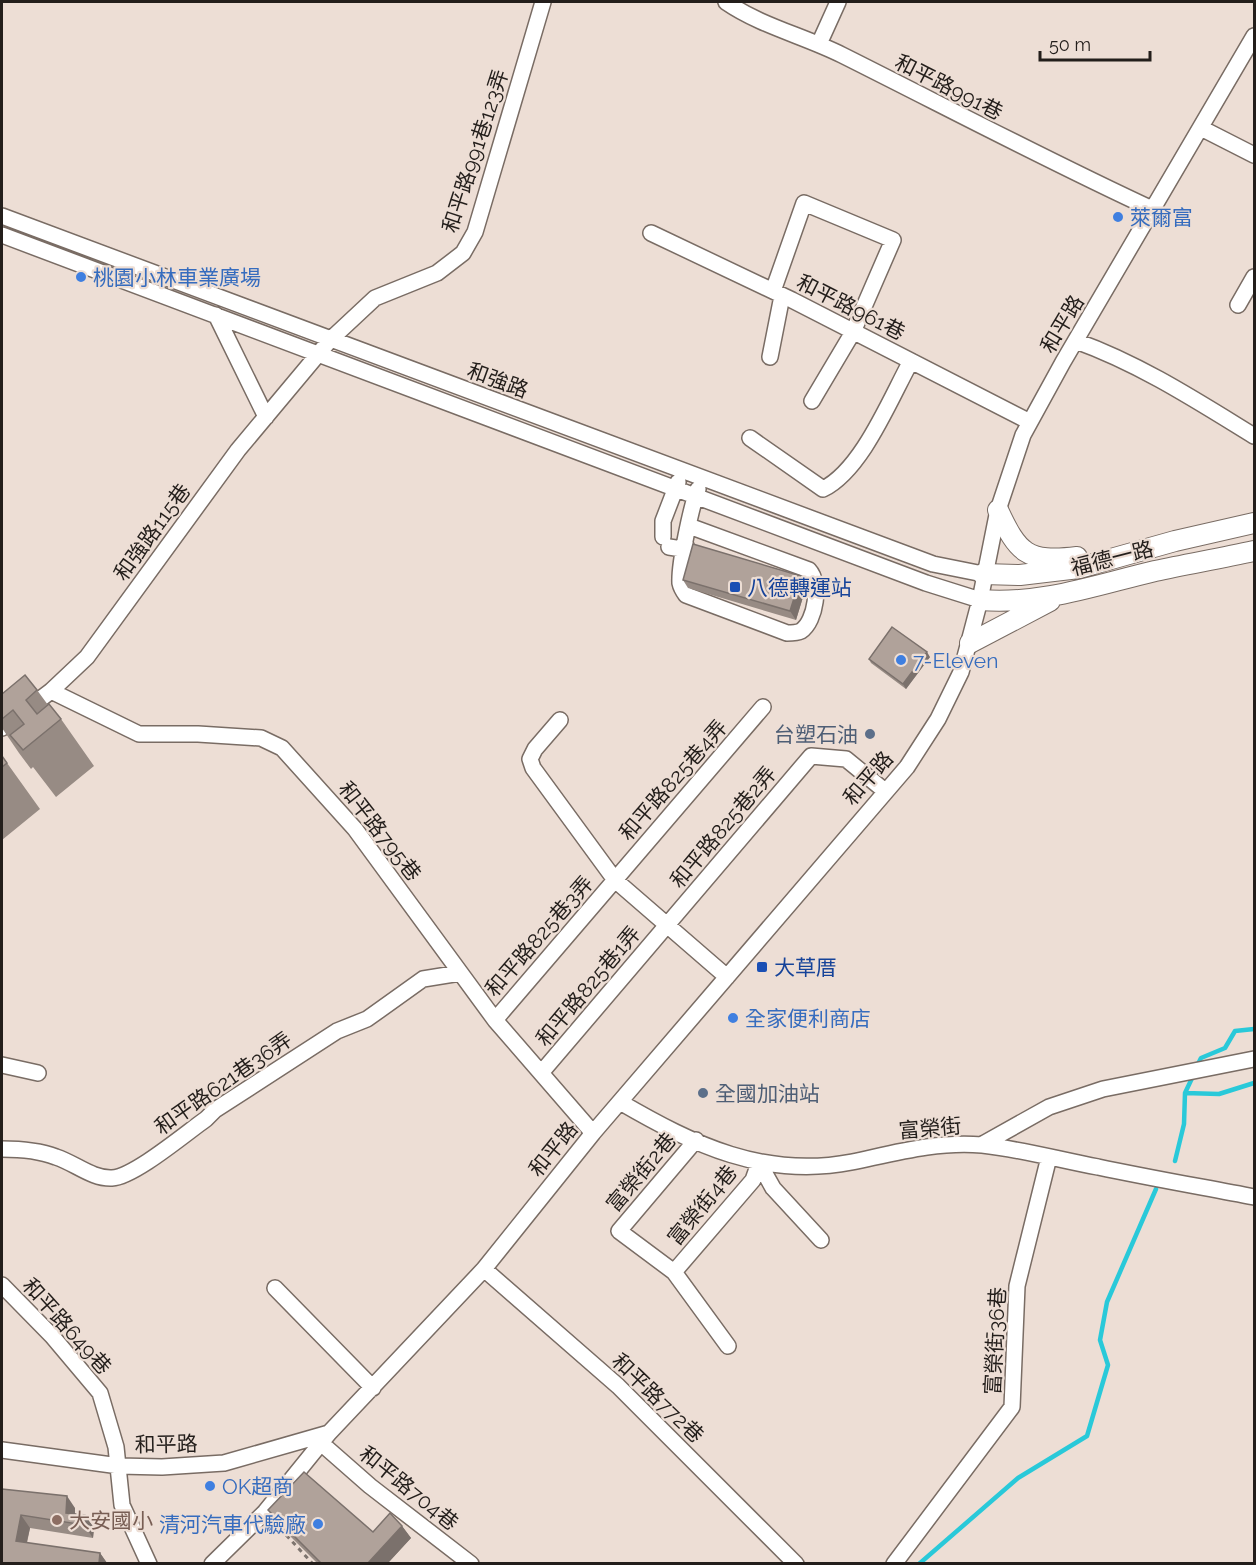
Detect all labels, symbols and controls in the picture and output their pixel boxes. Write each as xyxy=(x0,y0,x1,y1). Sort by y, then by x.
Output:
scale bar xyxy=(1040,24,1150,62)
text: 50 m xyxy=(1049,34,1091,55)
street label: 和平路991巷 xyxy=(891,49,1007,125)
street label: 和平路991巷123弄 xyxy=(437,66,513,236)
place label: 萊爾富 xyxy=(1130,205,1193,230)
marker: 萊爾富 xyxy=(1111,210,1125,224)
place label: 桃園小林車業廣場 xyxy=(93,265,261,290)
street label: 和平路961巷 xyxy=(793,269,909,345)
marker: 桃園小林車業廣場 xyxy=(74,270,88,284)
street label: 和平路 xyxy=(1035,291,1089,357)
street label: 和強路 xyxy=(464,357,532,403)
street label: 和強路115巷 xyxy=(109,479,195,585)
street label: 福德一路 xyxy=(1068,536,1156,580)
place label: 八德轉運站 xyxy=(747,575,852,600)
marker: 八德轉運站 xyxy=(728,580,742,594)
place label: 7-Eleven xyxy=(913,648,998,673)
marker: 7-Eleven xyxy=(894,653,908,667)
street label: 和平路825巷4弄 xyxy=(614,715,732,845)
place label: 台塑石油 xyxy=(774,722,858,747)
marker: 台塑石油 xyxy=(863,727,877,741)
street label: 和平路 xyxy=(838,746,898,810)
street label: 和平路825巷2弄 xyxy=(665,761,781,893)
street label: 和平路795巷 xyxy=(334,776,426,886)
street label: 和平路825巷3弄 xyxy=(480,871,598,1001)
street label: 和平路825巷1弄 xyxy=(531,921,645,1051)
place label: 大草厝 xyxy=(774,955,837,980)
marker: 大草厝 xyxy=(755,960,769,974)
place label: 全家便利商店 xyxy=(745,1006,871,1031)
marker: 全家便利商店 xyxy=(726,1011,740,1025)
street label: 和平路621巷36弄 xyxy=(150,1026,296,1140)
place label: 全國加油站 xyxy=(715,1081,820,1106)
marker: 全國加油站 xyxy=(696,1086,710,1100)
street label: 富榮街 xyxy=(898,1113,962,1143)
street label: 和平路 xyxy=(523,1117,583,1181)
street label: 富榮街2巷 xyxy=(601,1128,681,1216)
street label: 富榮街4巷 xyxy=(662,1160,742,1250)
street label: 和平路649巷 xyxy=(17,1273,117,1379)
street label: 富榮街36巷 xyxy=(980,1286,1010,1396)
street label: 和平路772巷 xyxy=(607,1348,709,1448)
street label: 和平路 xyxy=(134,1431,198,1457)
street label: 和平路704巷 xyxy=(355,1441,463,1535)
place label: OK超商 xyxy=(222,1474,293,1499)
marker: OK超商 xyxy=(203,1479,217,1493)
place label: 大安國小 xyxy=(69,1508,153,1533)
place label: 清河汽車代驗廠 xyxy=(159,1512,306,1537)
marker: 大安國小 xyxy=(50,1513,64,1527)
marker: 清河汽車代驗廠 xyxy=(311,1517,325,1531)

